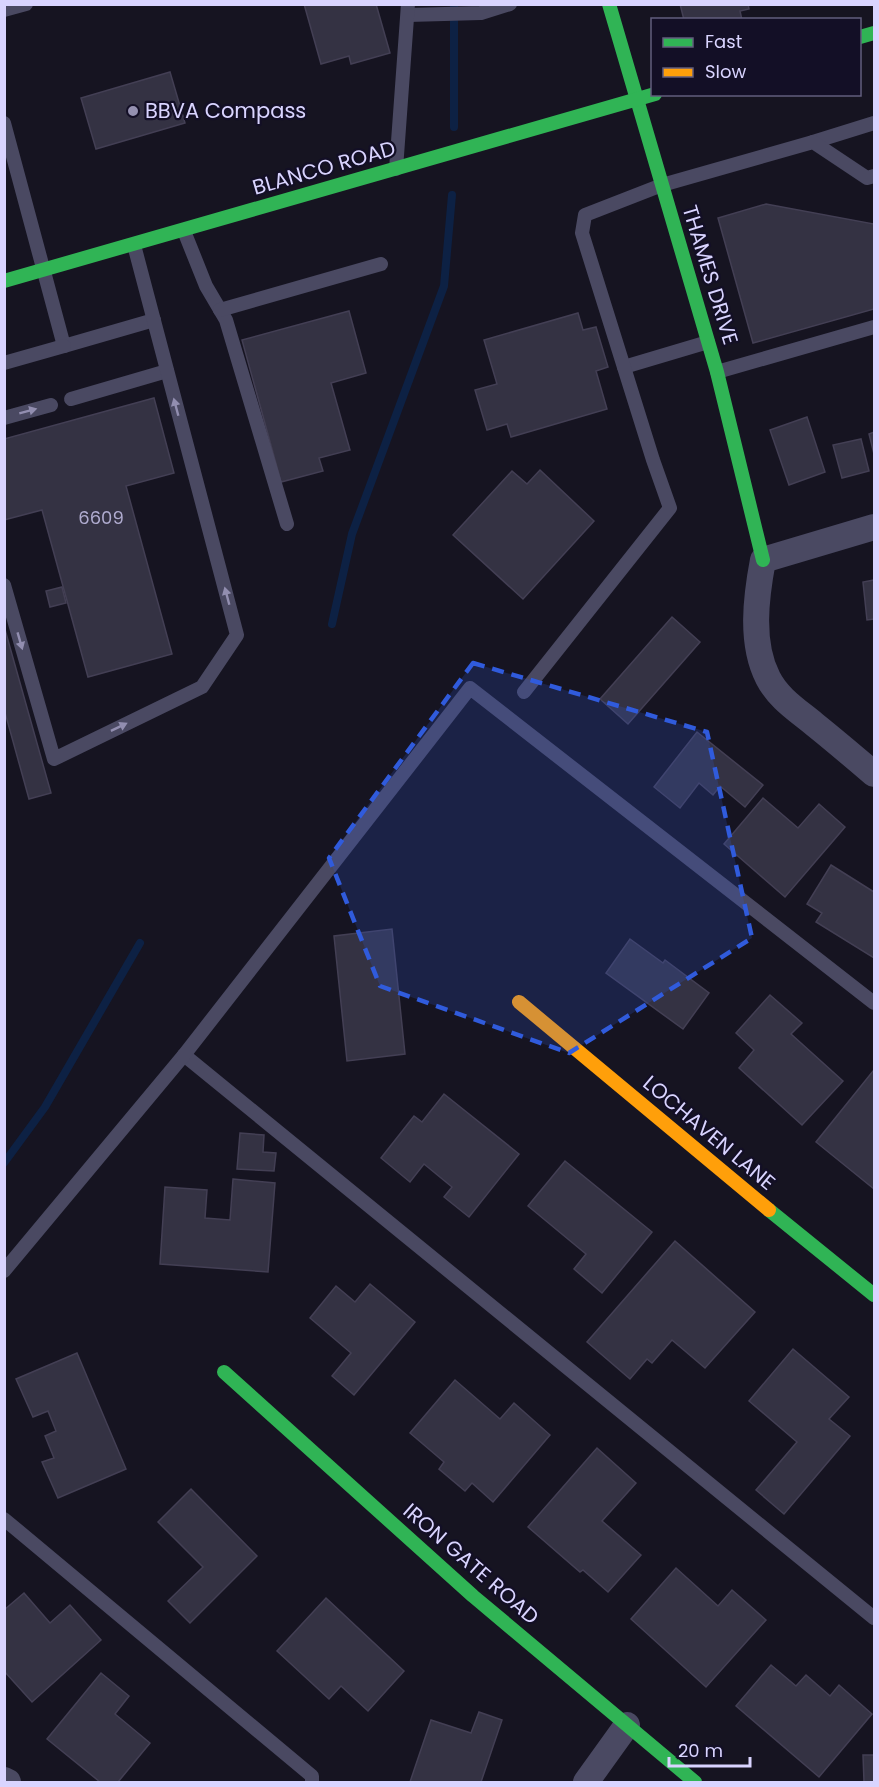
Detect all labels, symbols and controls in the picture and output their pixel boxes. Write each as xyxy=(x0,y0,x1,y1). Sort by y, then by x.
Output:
legend xyxy=(651,18,861,96)
text: Fast xyxy=(705,29,742,54)
text: Slow xyxy=(705,59,747,84)
place label: BBVA Compass xyxy=(145,96,306,125)
marker: BBVA Compass xyxy=(126,104,140,118)
street label: BLANCO ROAD xyxy=(249,133,399,202)
street label: THAMES DRIVE xyxy=(675,201,745,348)
one-way arrow xyxy=(171,398,181,416)
one-way arrow xyxy=(19,406,37,416)
house number: 6609 xyxy=(78,505,124,530)
one-way arrow xyxy=(221,586,231,605)
one-way arrow xyxy=(16,632,26,651)
one-way arrow xyxy=(111,722,128,731)
street label: LOCHAVEN LANE xyxy=(637,1069,782,1197)
street label: IRON GATE ROAD xyxy=(397,1496,545,1631)
scale bar xyxy=(669,1730,750,1768)
text: 20 m xyxy=(678,1738,723,1763)

